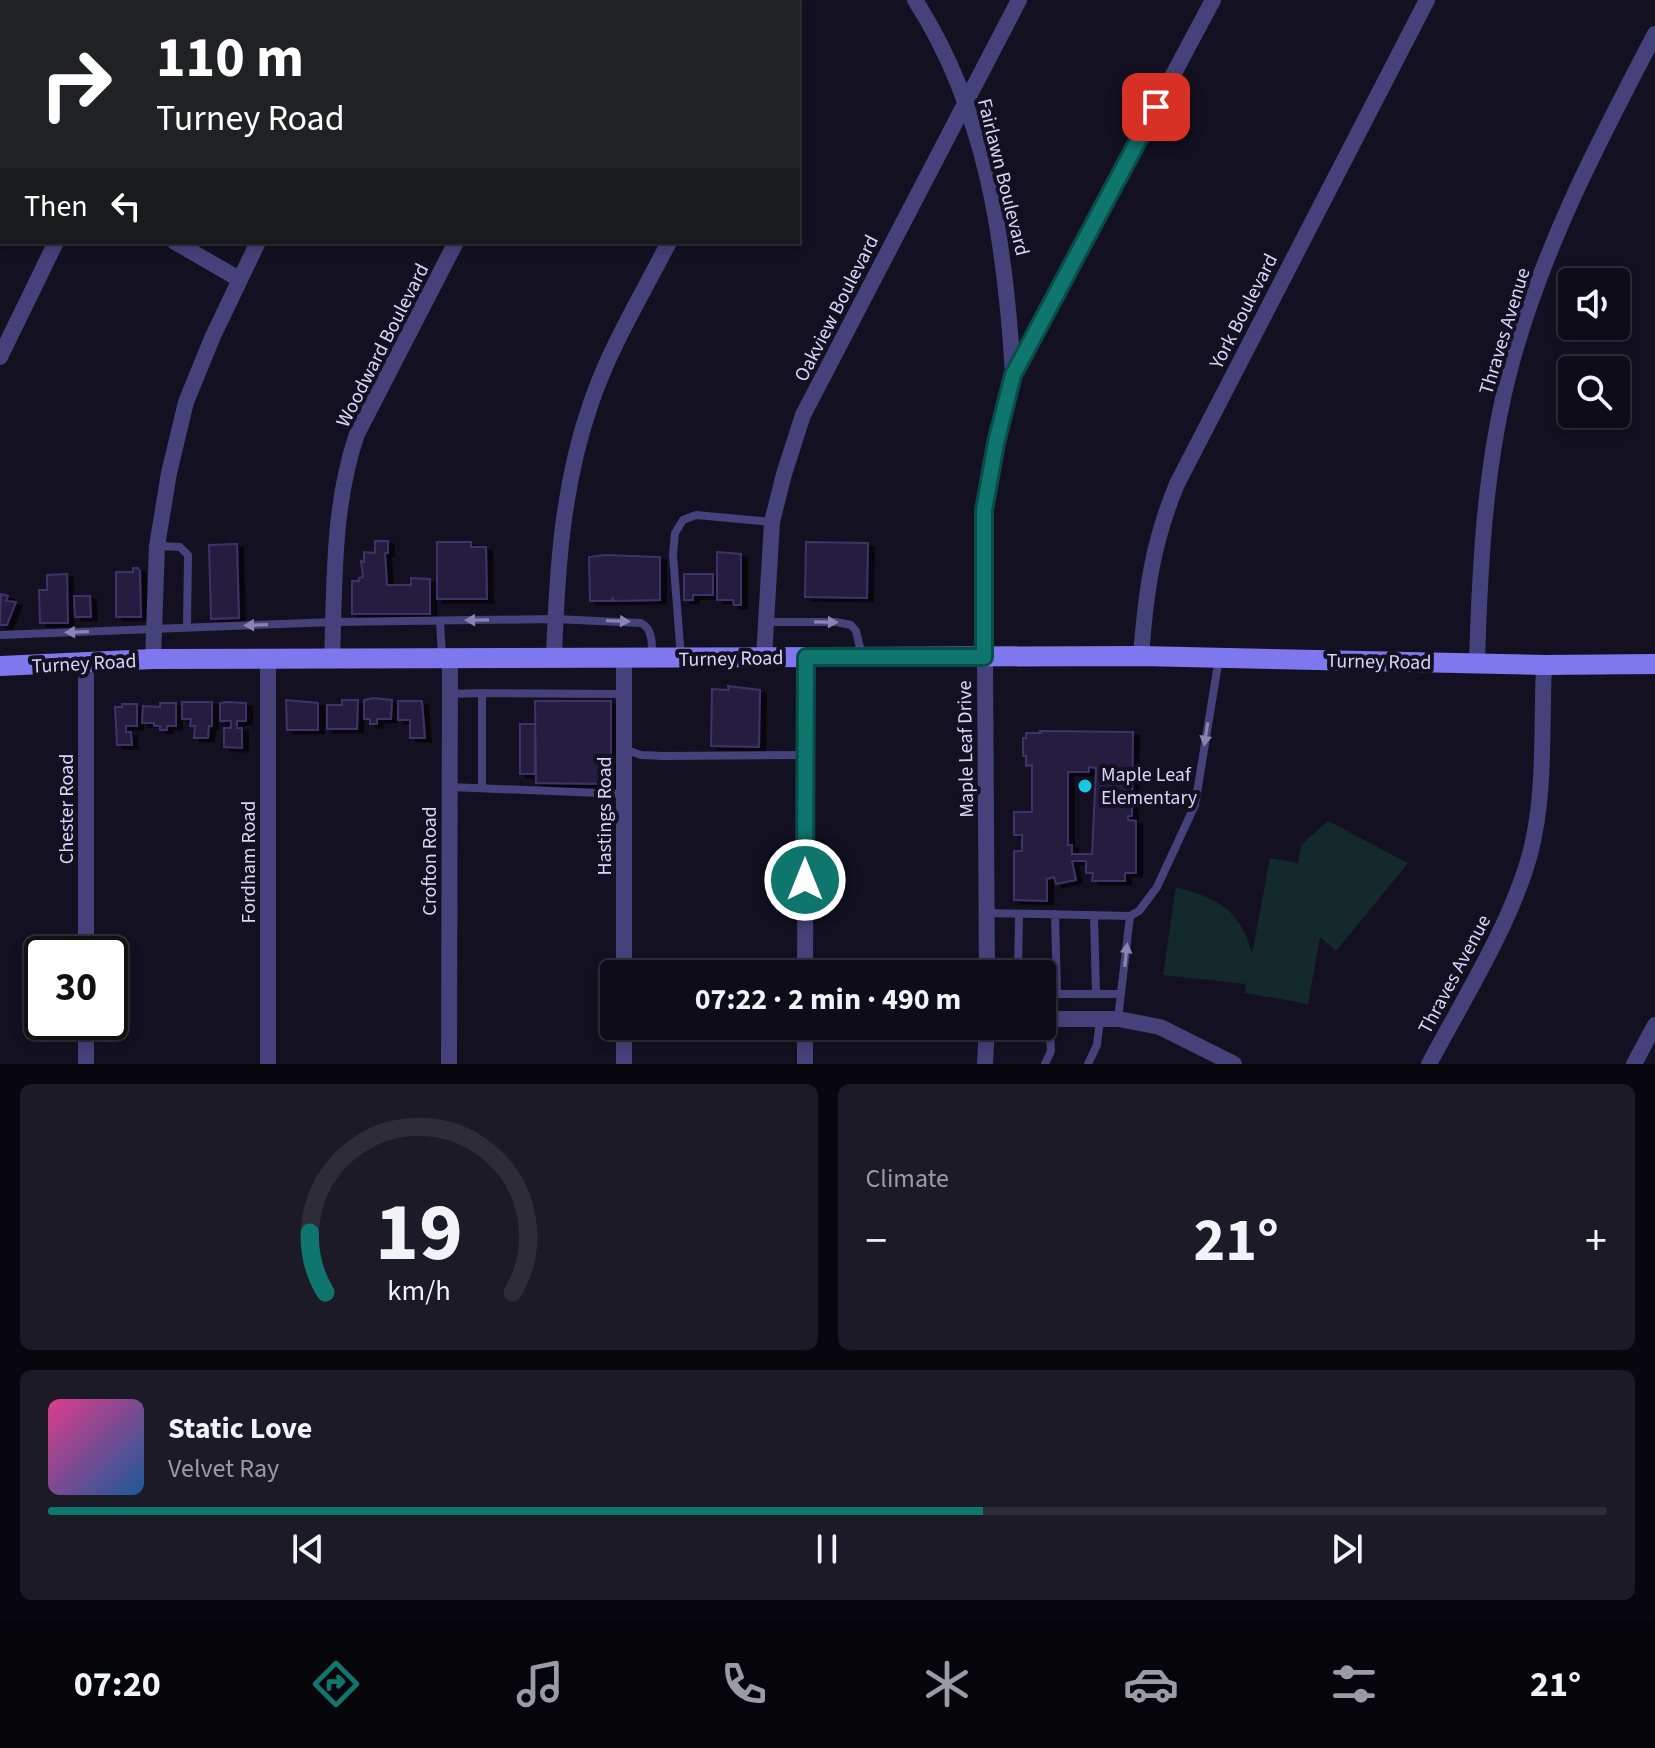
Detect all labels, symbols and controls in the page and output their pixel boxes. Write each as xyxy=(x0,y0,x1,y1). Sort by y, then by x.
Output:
text: 110 m xyxy=(156,19,304,98)
icon: right xyxy=(24,32,128,136)
pin xyxy=(1122,73,1190,141)
icon: arrive xyxy=(1134,85,1178,129)
text: Turney Road xyxy=(156,93,345,144)
street label: Fairlawn Boulevard xyxy=(970,96,1036,259)
icon: left xyxy=(104,184,148,228)
text: Then xyxy=(24,185,88,228)
street label: Oakview Boulevard xyxy=(788,230,886,387)
street label: York Boulevard xyxy=(1202,249,1285,375)
street label: Woodward Boulevard xyxy=(330,259,436,432)
street label: Thraves Avenue xyxy=(1472,264,1538,398)
map controls xyxy=(1558,268,1630,428)
button: sound xyxy=(1558,268,1630,340)
button: search xyxy=(1558,356,1630,428)
one-way arrow xyxy=(464,614,489,627)
one-way arrow xyxy=(606,615,631,628)
one-way arrow xyxy=(814,616,839,628)
one-way arrow xyxy=(243,619,268,632)
one-way arrow xyxy=(64,626,89,639)
street label: Turney Road xyxy=(678,644,784,674)
street label: Turney Road xyxy=(31,647,137,681)
street label: Turney Road xyxy=(1326,647,1432,677)
street label: Maple Leaf Drive xyxy=(951,680,981,818)
one-way arrow xyxy=(1199,722,1212,747)
street label: Chester Road xyxy=(53,754,81,864)
street label: Hastings Road xyxy=(591,756,619,876)
place label: Maple Leaf Elementary xyxy=(1101,761,1198,812)
marker: Maple Leaf Elementary xyxy=(1076,777,1094,795)
street label: Fordham Road xyxy=(235,801,263,923)
street label: Crofton Road xyxy=(416,806,444,916)
position arrow xyxy=(763,838,847,922)
street label: Thraves Avenue xyxy=(1412,910,1498,1039)
speed limit sign: 30 xyxy=(24,936,128,1040)
one-way arrow xyxy=(1119,942,1132,967)
text: 07:22 · 2 min · 490 m xyxy=(695,978,961,1021)
text: Climate xyxy=(866,1160,949,1197)
text: 19 xyxy=(375,1174,463,1292)
text: 21° xyxy=(1194,1199,1279,1284)
text: − xyxy=(866,1210,887,1273)
text: + xyxy=(1585,1210,1607,1273)
text: km/h xyxy=(387,1271,450,1311)
text: Static Love xyxy=(168,1407,312,1450)
text: Velvet Ray xyxy=(168,1450,279,1487)
icon: previous xyxy=(286,1527,330,1571)
icon: pause xyxy=(805,1527,849,1571)
icon: next xyxy=(1325,1527,1369,1571)
icon: directions xyxy=(308,1656,364,1712)
icon: music xyxy=(512,1656,568,1712)
icon: phone xyxy=(716,1656,772,1712)
icon: climate xyxy=(919,1656,975,1712)
icon: car xyxy=(1123,1656,1179,1712)
icon: filters xyxy=(1326,1656,1382,1712)
text: 07:20 xyxy=(74,1659,161,1710)
text: 21° xyxy=(1530,1659,1581,1710)

